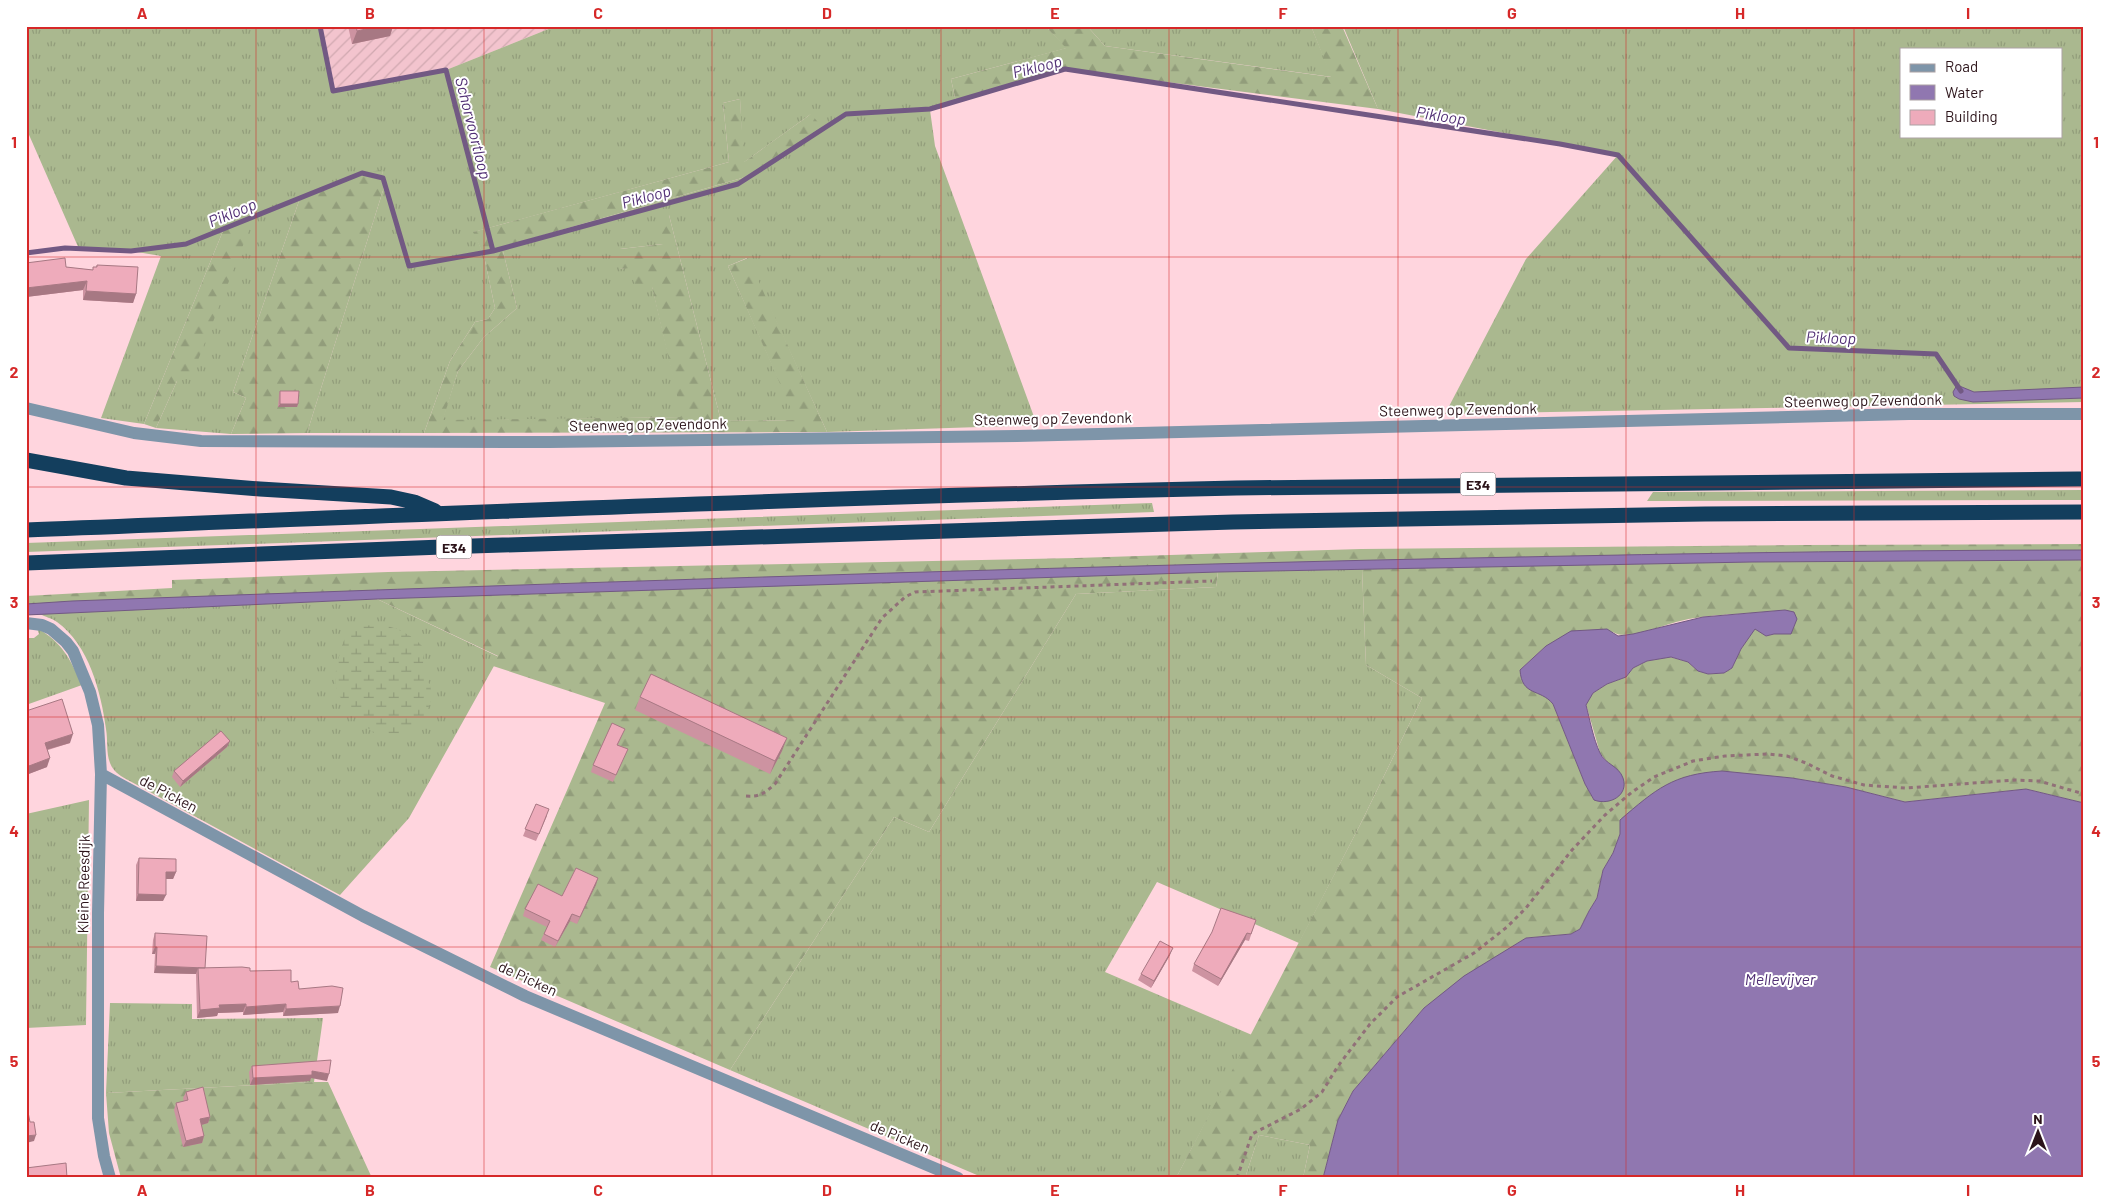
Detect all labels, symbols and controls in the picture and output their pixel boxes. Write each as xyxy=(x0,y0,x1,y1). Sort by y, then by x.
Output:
text: A xyxy=(137,3,148,22)
text: B xyxy=(365,3,375,22)
text: C xyxy=(593,3,603,22)
text: D xyxy=(822,3,832,22)
text: E xyxy=(1050,3,1060,22)
text: F xyxy=(1279,3,1288,22)
text: G xyxy=(1507,3,1517,22)
text: H xyxy=(1735,3,1745,22)
text: I xyxy=(1966,3,1970,22)
legend xyxy=(1900,48,2062,138)
water label: Pikloop xyxy=(1010,51,1064,81)
text: Road xyxy=(1945,57,1978,75)
water label: Schorvoortloop xyxy=(452,75,496,181)
text: Water xyxy=(1945,83,1984,101)
water label: Pikloop xyxy=(1415,102,1467,128)
text: Building xyxy=(1945,107,1998,125)
text: 1 xyxy=(11,132,17,151)
text: 1 xyxy=(2093,132,2099,151)
water label: Pikloop xyxy=(619,180,673,212)
water label: Pikloop xyxy=(205,194,259,230)
water label: Pikloop xyxy=(1806,327,1856,347)
text: 2 xyxy=(10,362,19,381)
text: 2 xyxy=(2092,362,2101,381)
street label: Steenweg op Zevendonk xyxy=(1784,390,1943,410)
street label: Steenweg op Zevendonk xyxy=(1379,399,1538,419)
street label: Steenweg op Zevendonk xyxy=(974,408,1133,428)
street label: Steenweg op Zevendonk xyxy=(569,414,728,434)
road number: E34 xyxy=(1460,472,1496,496)
road number: E34 xyxy=(436,536,472,558)
text: 3 xyxy=(10,592,18,611)
text: 3 xyxy=(2092,592,2100,611)
street label: de Picken xyxy=(137,770,201,816)
text: 4 xyxy=(9,821,19,840)
text: 4 xyxy=(2091,821,2101,840)
street label: Kleine Reesdijk xyxy=(73,834,93,934)
street label: de Picken xyxy=(496,957,560,999)
water label: Mellevijver xyxy=(1745,969,1817,988)
text: 5 xyxy=(10,1051,19,1070)
text: 5 xyxy=(2092,1051,2101,1070)
north arrow xyxy=(2012,1106,2062,1156)
text: N xyxy=(2033,1110,2043,1127)
street label: de Picken xyxy=(867,1115,933,1157)
text: A xyxy=(137,1180,148,1199)
text: B xyxy=(365,1180,375,1199)
text: C xyxy=(593,1180,603,1199)
text: D xyxy=(822,1180,832,1199)
text: E xyxy=(1050,1180,1060,1199)
text: F xyxy=(1279,1180,1288,1199)
text: G xyxy=(1507,1180,1517,1199)
text: H xyxy=(1735,1180,1745,1199)
text: I xyxy=(1966,1180,1970,1199)

